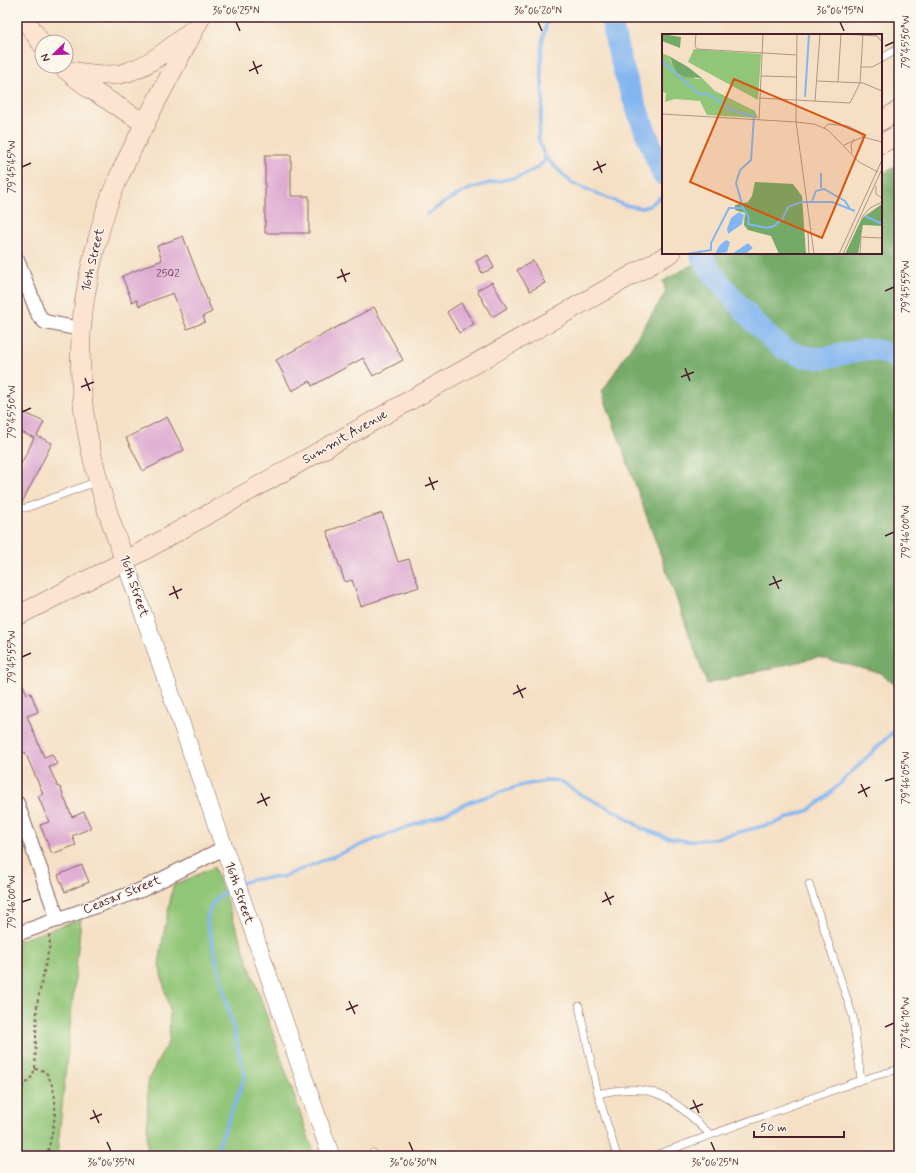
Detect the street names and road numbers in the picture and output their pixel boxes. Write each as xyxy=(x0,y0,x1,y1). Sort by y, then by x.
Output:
street label: 16th Street xyxy=(77,226,109,293)
street label: Summit Avenue xyxy=(299,406,391,468)
street label: 16th Street xyxy=(115,553,153,620)
street label: 16th Street xyxy=(220,860,258,927)
street label: Ceasar Street xyxy=(81,872,164,918)

